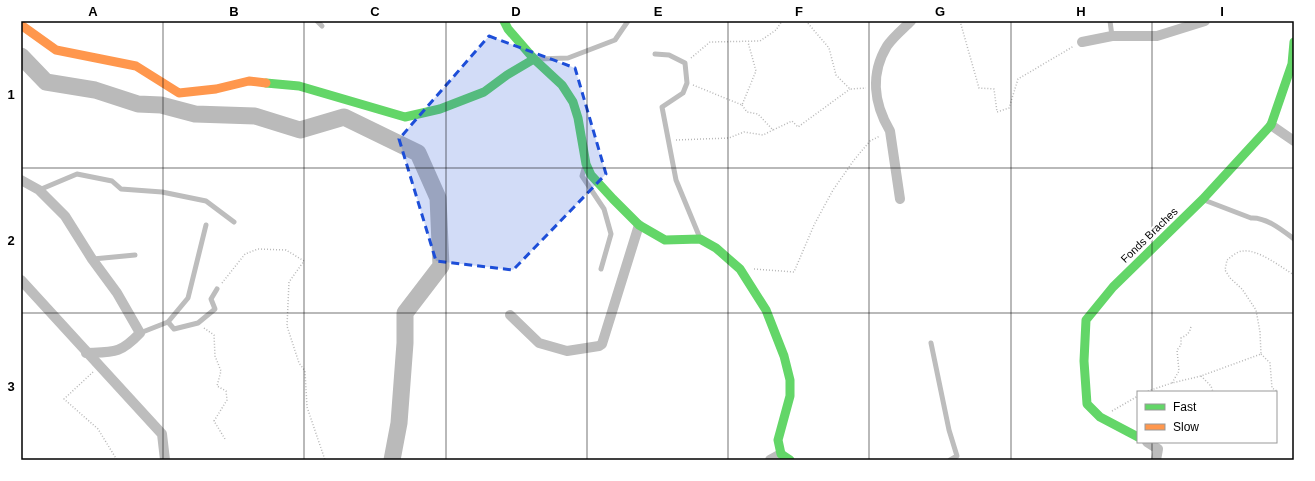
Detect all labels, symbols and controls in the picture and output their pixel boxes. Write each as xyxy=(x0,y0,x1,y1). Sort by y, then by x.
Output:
text: A xyxy=(88,4,98,19)
text: B xyxy=(229,4,239,19)
text: C xyxy=(370,4,380,19)
text: D xyxy=(511,4,521,19)
text: E xyxy=(654,4,663,19)
text: F xyxy=(795,4,803,19)
text: G xyxy=(935,4,945,19)
text: H xyxy=(1076,4,1086,19)
text: I xyxy=(1220,4,1224,19)
text: 1 xyxy=(7,87,15,102)
street label: Fonds Braches xyxy=(1118,205,1180,265)
text: 2 xyxy=(7,233,15,248)
text: 3 xyxy=(7,379,15,394)
legend xyxy=(1137,391,1277,443)
text: Fast xyxy=(1173,400,1197,414)
text: Slow xyxy=(1173,420,1199,434)

